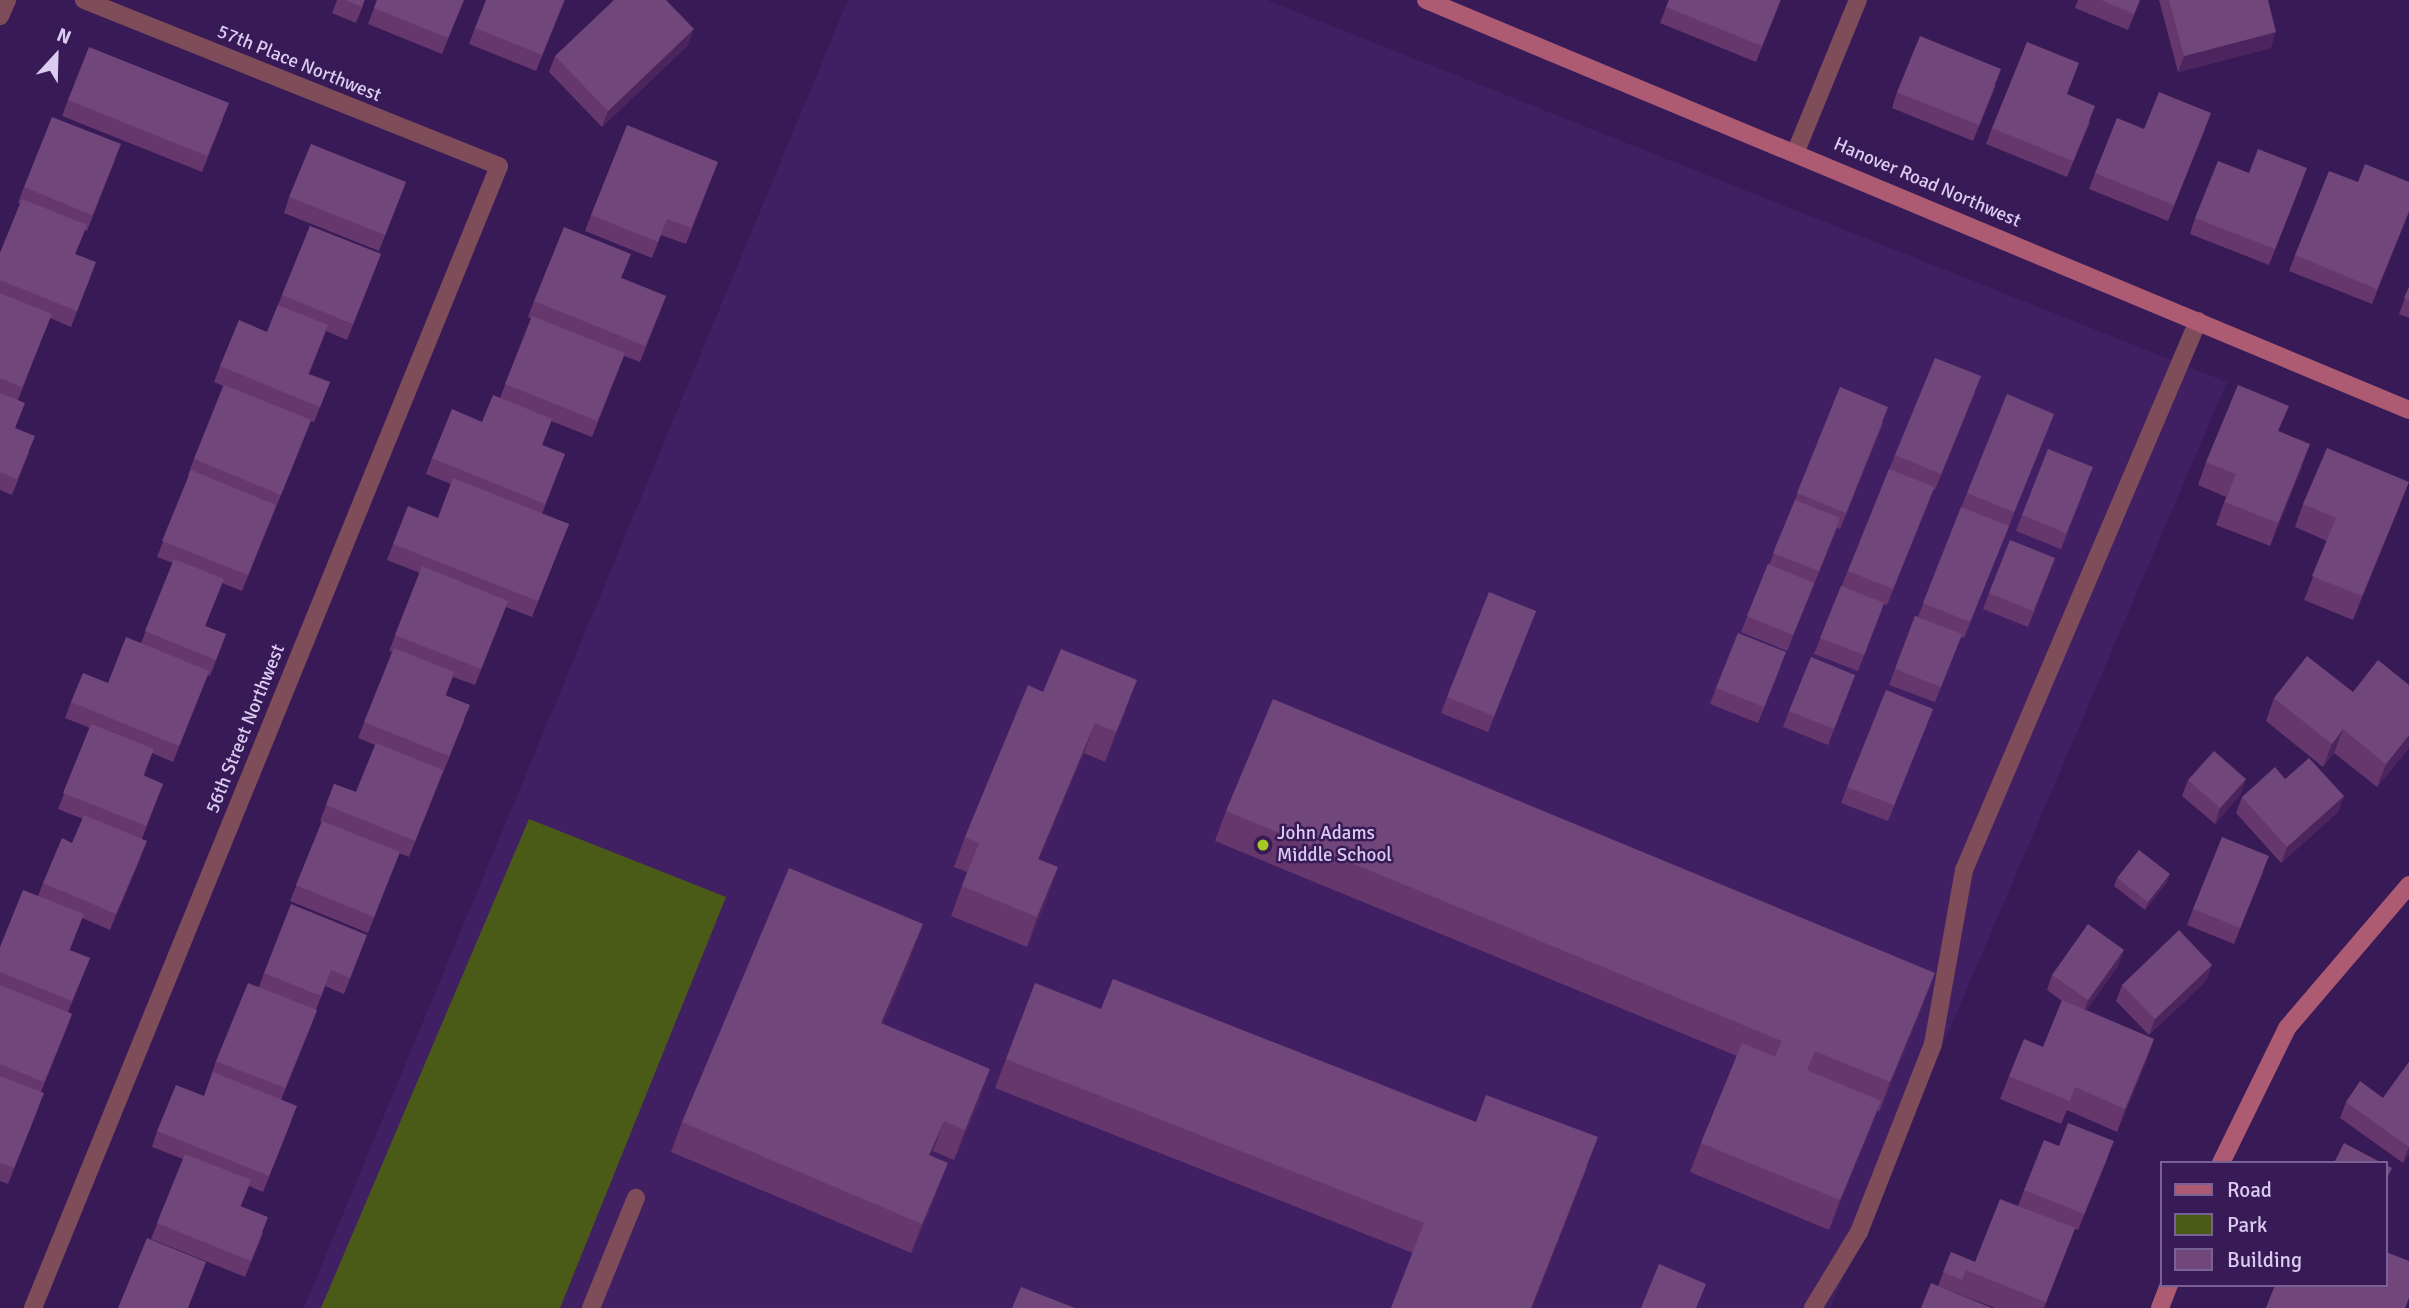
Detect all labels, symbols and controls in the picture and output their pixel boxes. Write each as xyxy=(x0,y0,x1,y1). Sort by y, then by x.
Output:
north arrow xyxy=(21,21,91,91)
street label: 57th Place Northwest xyxy=(214,21,384,107)
text: N xyxy=(53,23,74,50)
street label: Hanover Road Northwest xyxy=(1830,133,2024,233)
street label: 56th Street Northwest xyxy=(202,641,290,817)
place label: John Adams Middle School xyxy=(1277,823,1392,867)
marker: John Adams Middle School xyxy=(1255,837,1271,853)
legend xyxy=(2160,1161,2388,1287)
text: Road xyxy=(2227,1177,2272,1203)
text: Park xyxy=(2227,1212,2267,1238)
text: Building xyxy=(2227,1247,2302,1273)

